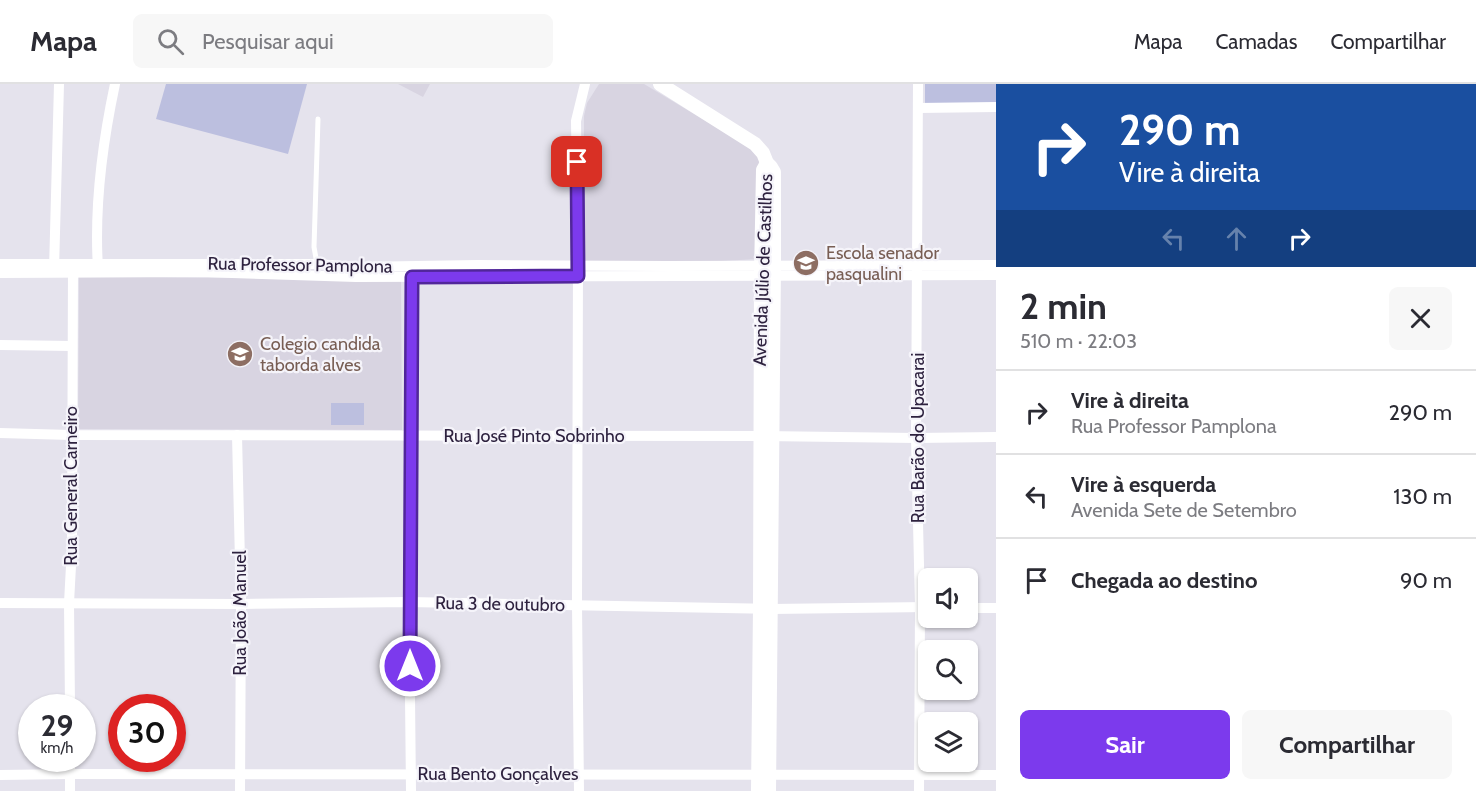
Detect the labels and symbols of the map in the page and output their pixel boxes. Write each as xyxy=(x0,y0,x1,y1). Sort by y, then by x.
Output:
pin xyxy=(551,136,602,187)
street label: Avenida Júlio de Castilhos xyxy=(749,173,777,367)
place label: Escola senador pasqualini xyxy=(826,242,939,285)
school or university icon: Escola senador pasqualini xyxy=(791,248,821,278)
street label: Rua Professor Pamplona xyxy=(207,252,393,278)
place label: Colegio candida taborda alves xyxy=(260,333,381,376)
school or university icon: Colegio candida taborda alves xyxy=(225,339,255,369)
street label: Rua Barão do Upacarai xyxy=(907,353,929,523)
street label: Rua General Carneiro xyxy=(60,406,82,566)
street label: Rua José Pinto Sobrinho xyxy=(443,425,625,447)
street label: Rua João Manuel xyxy=(229,549,251,676)
street label: Rua 3 de outubro xyxy=(435,592,565,616)
position arrow xyxy=(378,634,442,698)
speed limit sign: 30 xyxy=(108,694,186,772)
street label: Rua Bento Gonçalves xyxy=(418,763,578,785)

